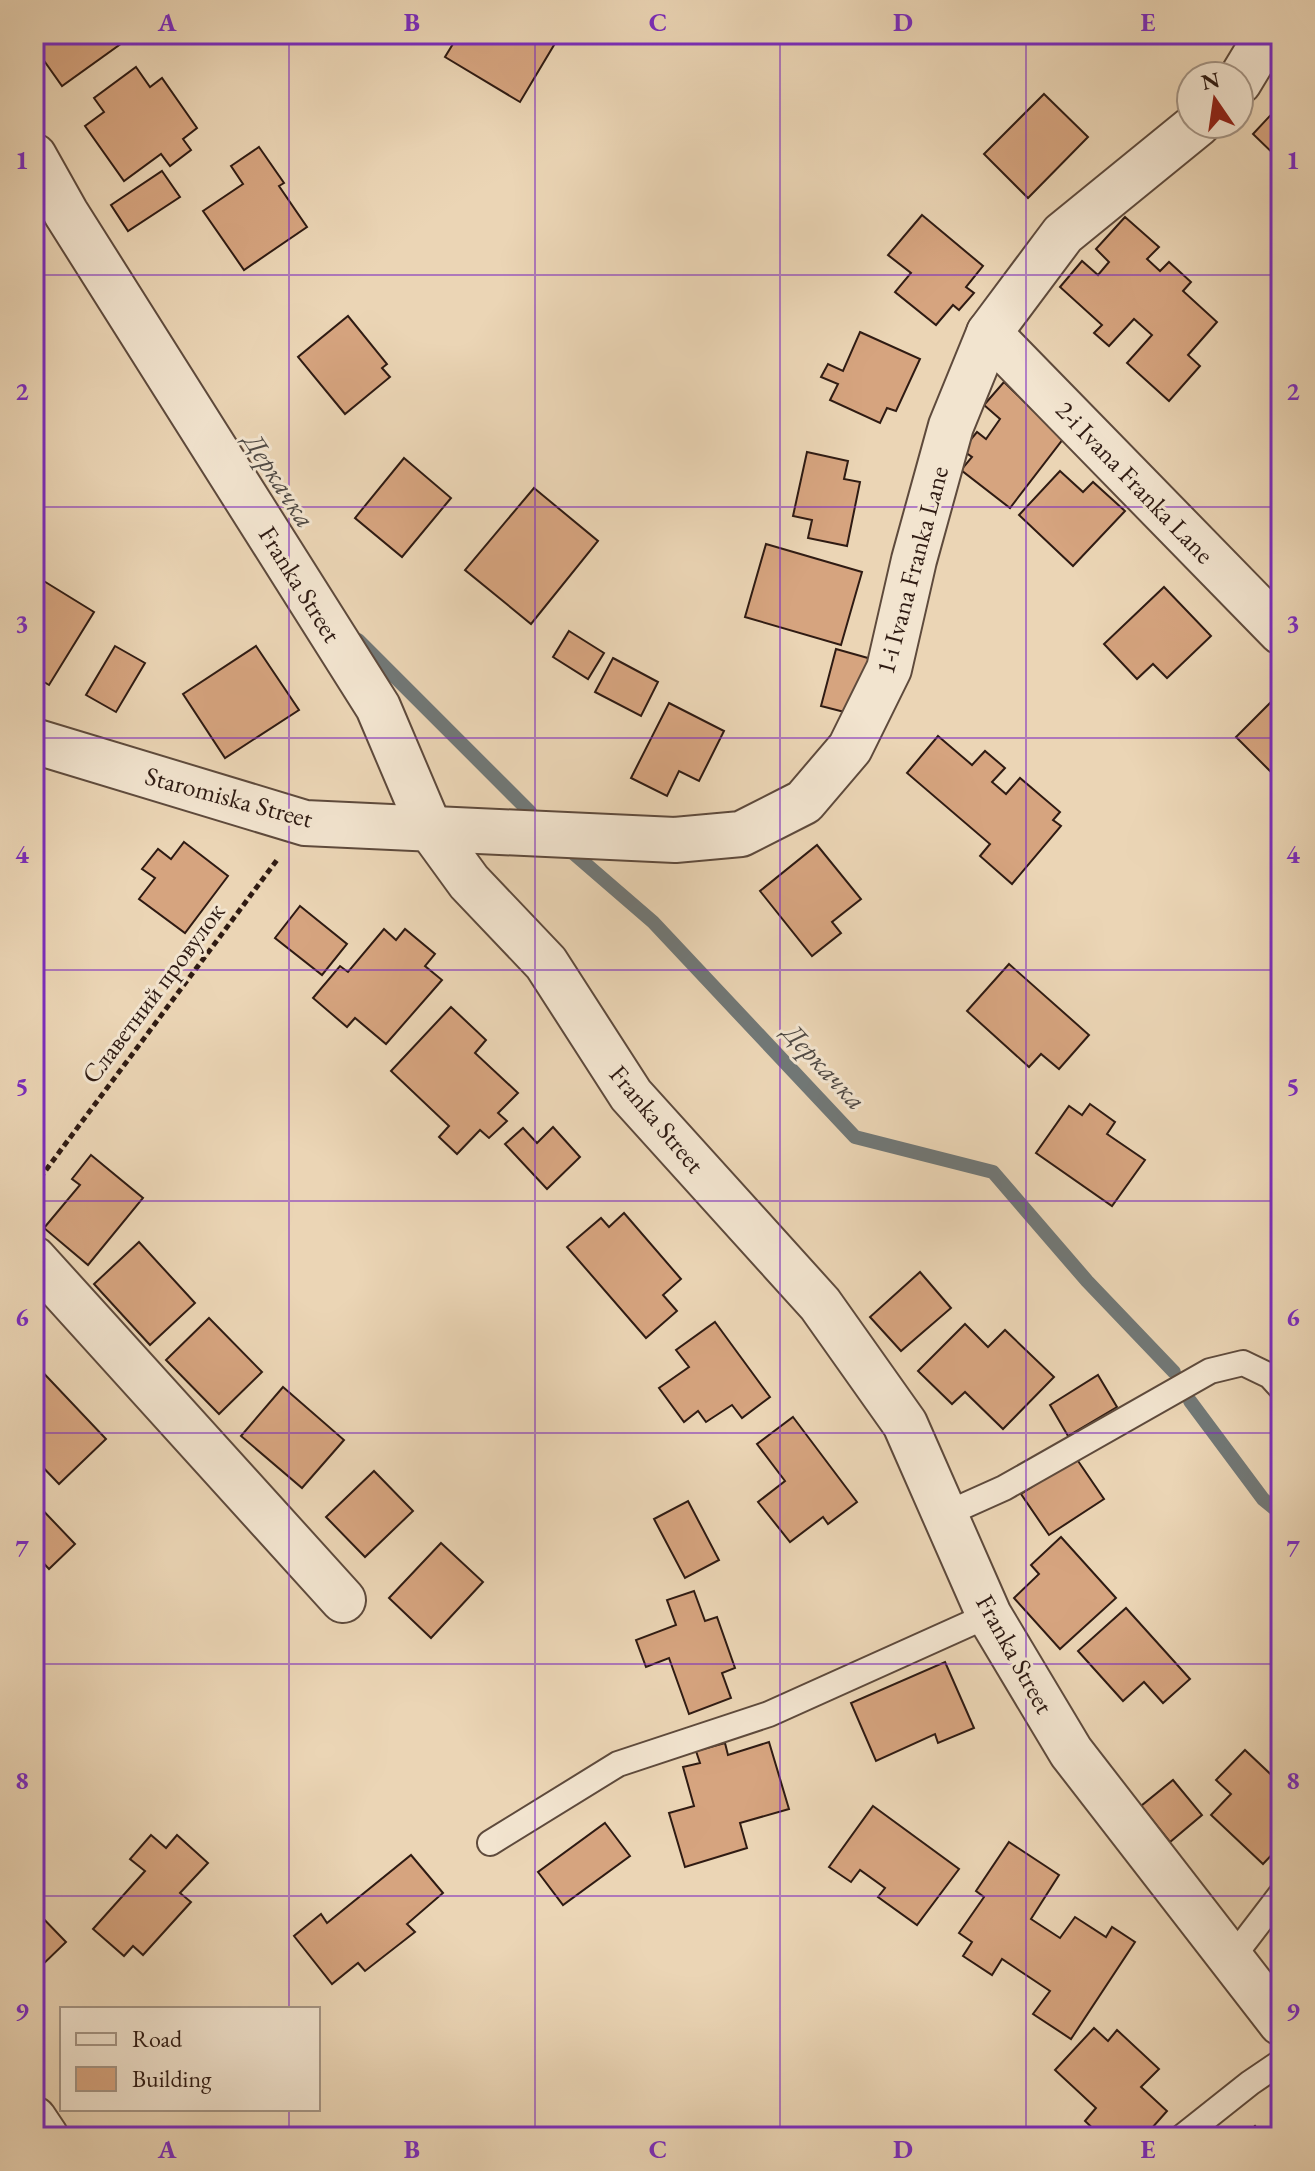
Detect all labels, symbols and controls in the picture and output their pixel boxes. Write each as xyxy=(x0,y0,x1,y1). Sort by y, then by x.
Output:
text: A xyxy=(157,5,177,39)
text: B xyxy=(404,5,420,39)
text: C xyxy=(649,5,667,39)
text: D xyxy=(893,5,913,39)
text: E xyxy=(1141,5,1156,39)
north arrow xyxy=(1175,60,1255,140)
text: N xyxy=(1199,65,1223,97)
text: 1 xyxy=(15,143,29,177)
text: 1 xyxy=(1286,143,1300,177)
text: 2 xyxy=(15,374,29,408)
text: 2 xyxy=(1286,374,1300,408)
street label: 2-i Ivana Franka Lane xyxy=(1048,393,1222,571)
water label: Деркачка xyxy=(235,424,324,534)
street label: 1-i Ivana Franka Lane xyxy=(868,462,956,678)
street label: Franka Street xyxy=(251,519,349,649)
text: 3 xyxy=(15,606,29,640)
text: 3 xyxy=(1286,606,1300,640)
street label: Staromiska Street xyxy=(141,758,317,836)
text: 4 xyxy=(15,837,29,871)
text: 4 xyxy=(1286,837,1300,871)
street label: Славетний провулок xyxy=(74,895,233,1090)
water label: Деркачка xyxy=(774,1013,874,1117)
street label: Franka Street xyxy=(602,1058,712,1180)
text: 5 xyxy=(15,1069,29,1103)
text: 5 xyxy=(1286,1069,1300,1103)
text: 6 xyxy=(15,1300,29,1334)
text: 6 xyxy=(1286,1300,1300,1334)
text: 7 xyxy=(15,1531,29,1565)
text: 7 xyxy=(1286,1531,1300,1565)
street label: Franka Street xyxy=(968,1588,1062,1720)
text: 8 xyxy=(15,1763,29,1797)
text: 8 xyxy=(1286,1763,1300,1797)
text: 9 xyxy=(15,1994,29,2028)
text: 9 xyxy=(1286,1994,1300,2028)
legend xyxy=(60,2007,320,2111)
text: Road xyxy=(132,2023,183,2054)
text: Building xyxy=(132,2063,212,2094)
text: A xyxy=(157,2132,177,2166)
text: B xyxy=(404,2132,420,2166)
text: C xyxy=(649,2132,667,2166)
text: D xyxy=(893,2132,913,2166)
text: E xyxy=(1141,2132,1156,2166)

